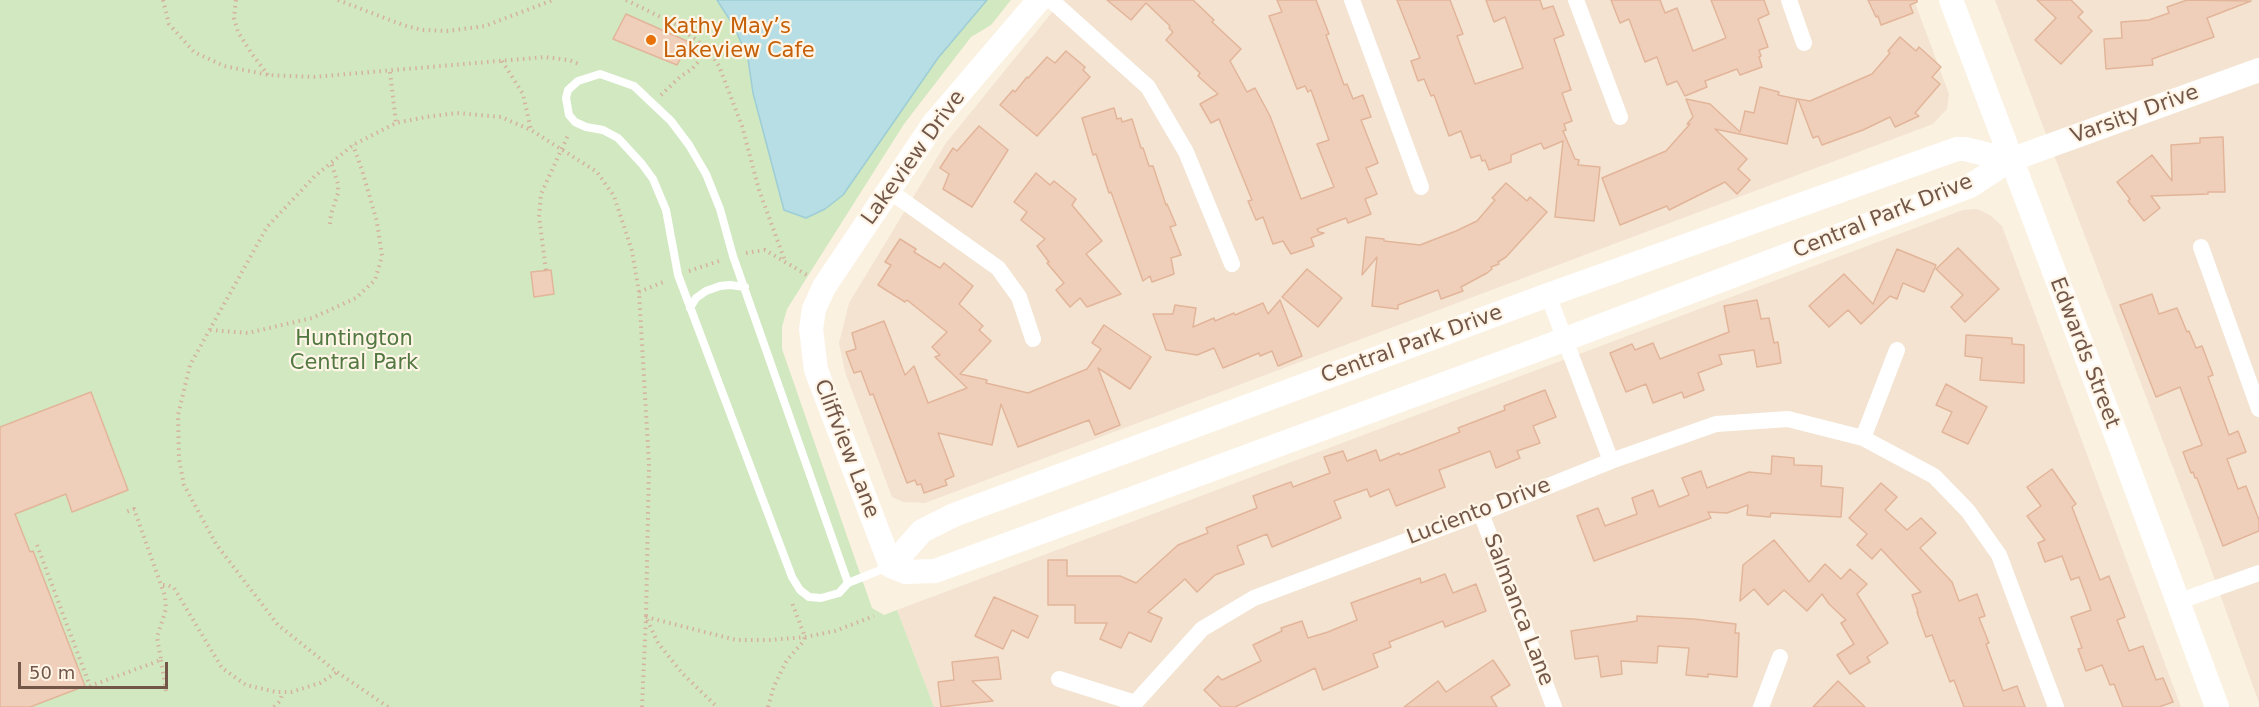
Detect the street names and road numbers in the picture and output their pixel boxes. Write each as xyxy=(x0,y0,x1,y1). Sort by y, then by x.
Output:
street label: Varsity Drive xyxy=(2068,80,2202,150)
street label: Lakeview Drive xyxy=(857,86,971,230)
street label: Central Park Drive xyxy=(1790,170,1976,264)
street label: Edwards Street xyxy=(2044,274,2124,432)
street label: Central Park Drive xyxy=(1318,300,1506,390)
street label: Cliffview Lane xyxy=(808,376,884,522)
street label: Luciento Drive xyxy=(1404,473,1554,551)
street label: Salmanca Lane xyxy=(1477,531,1559,689)

